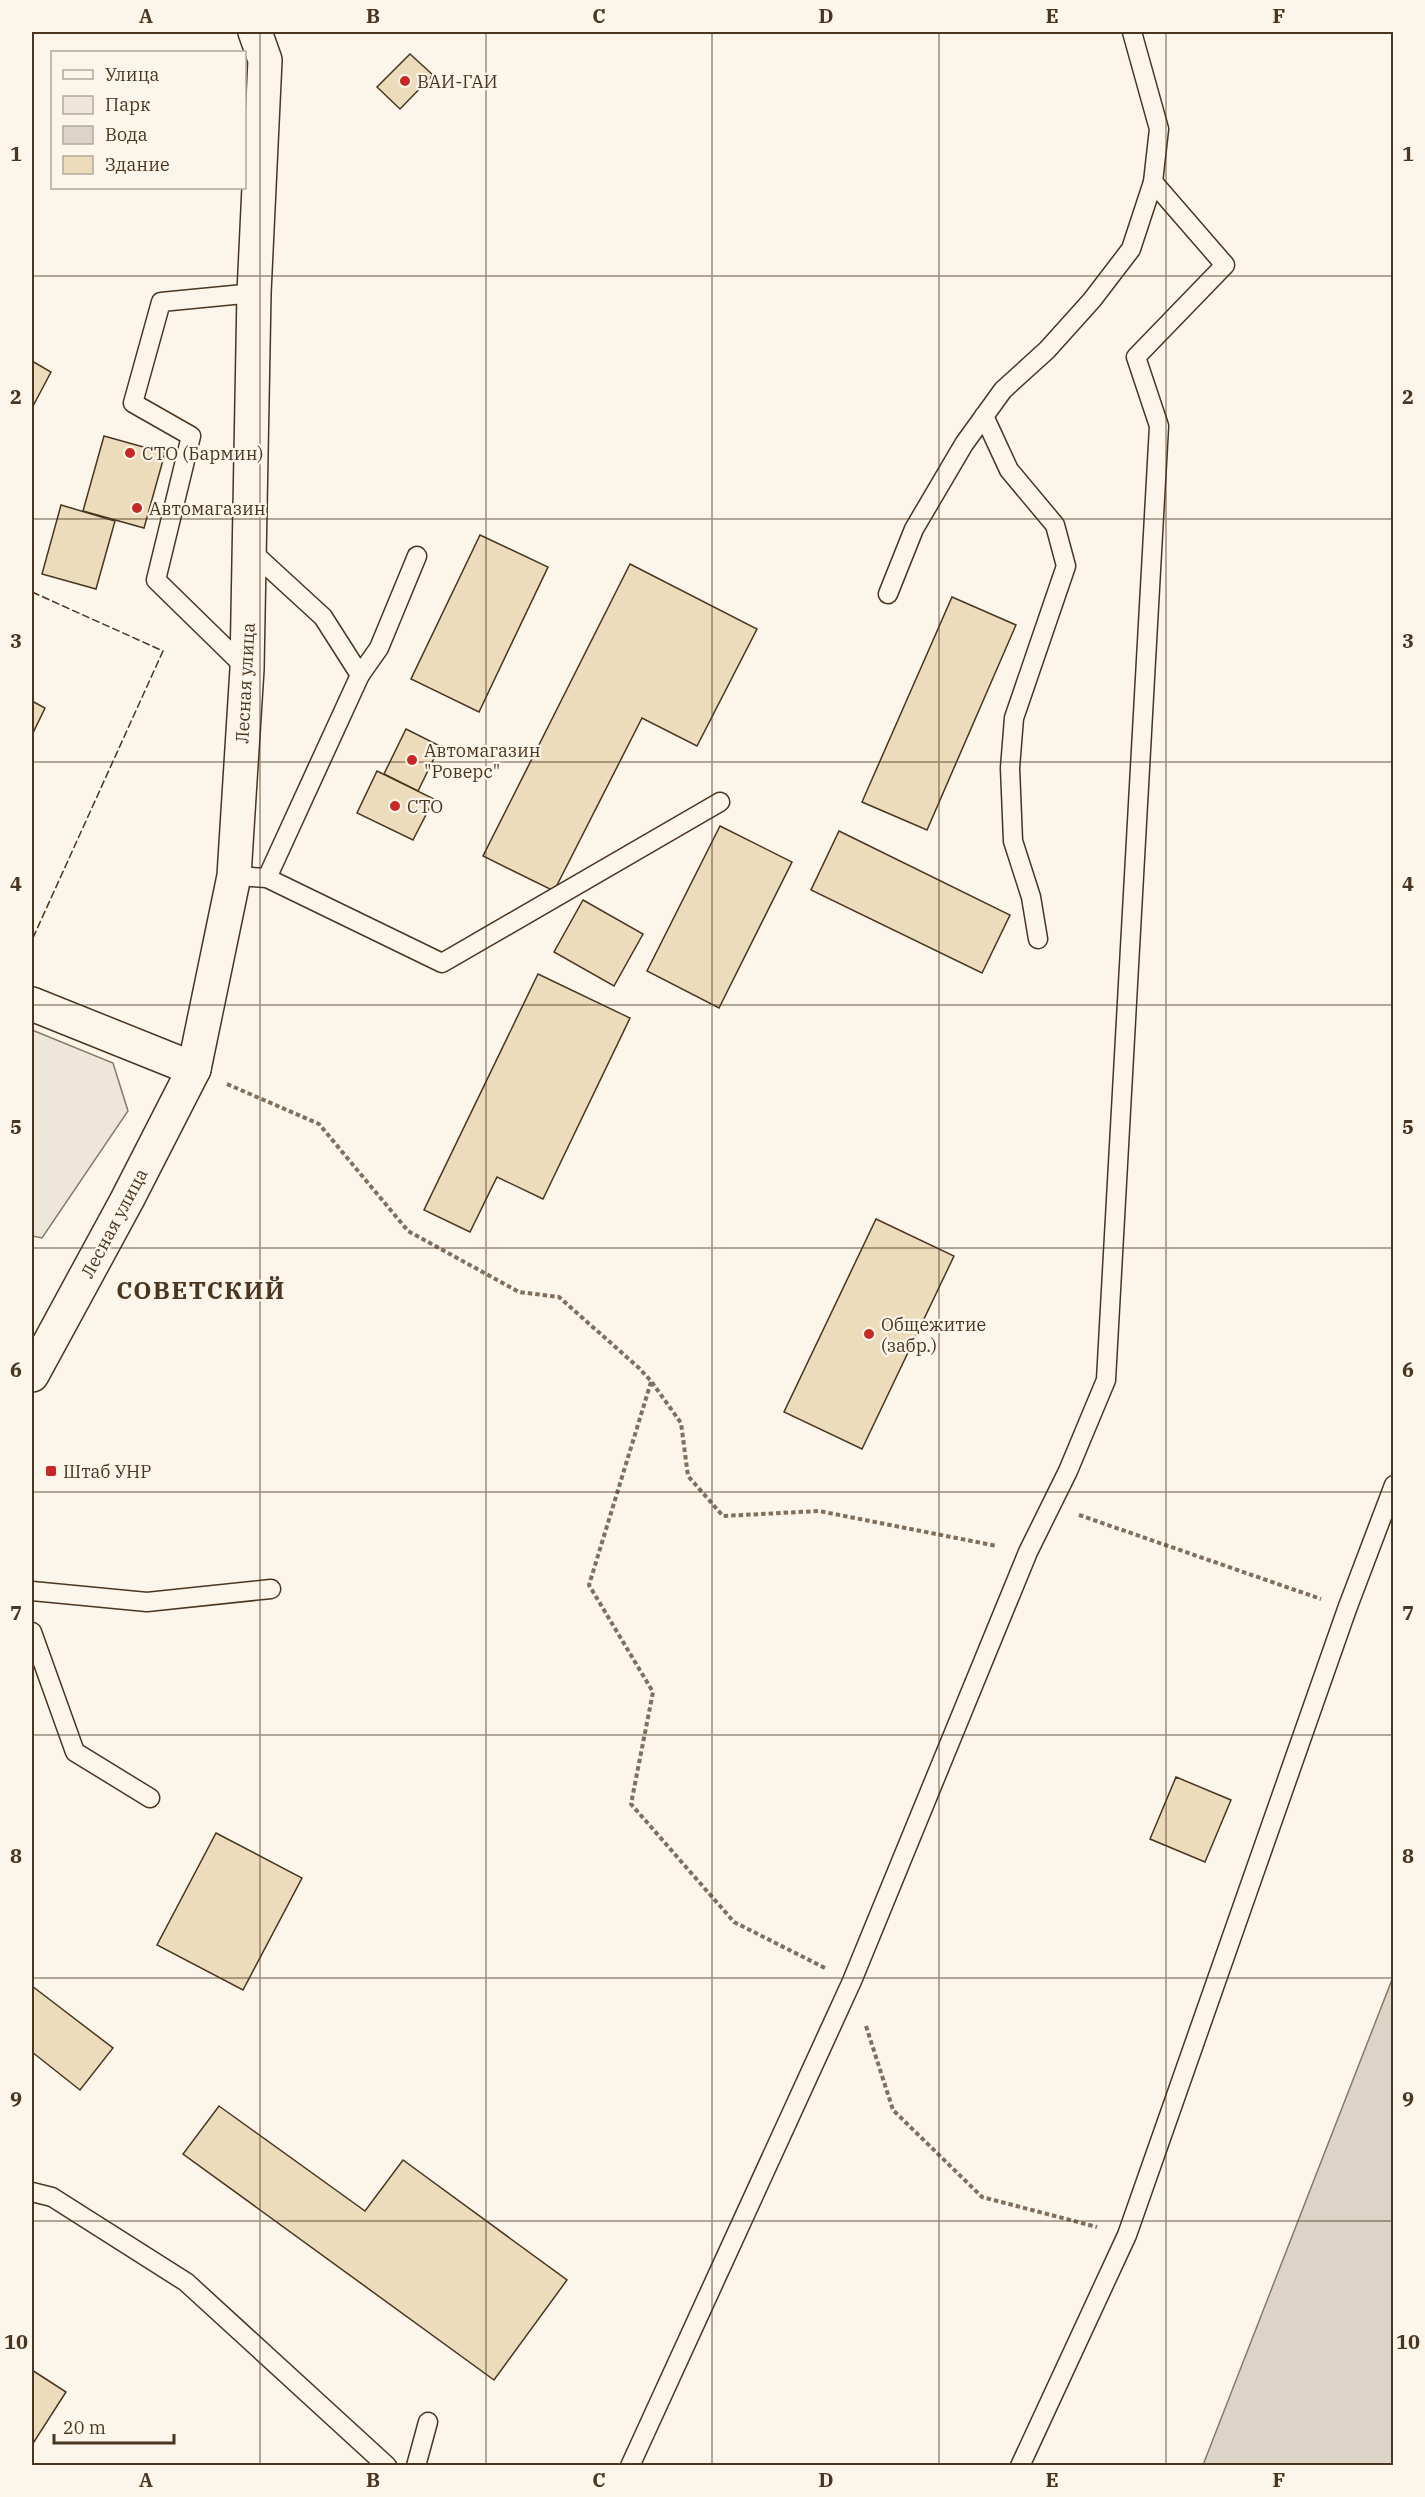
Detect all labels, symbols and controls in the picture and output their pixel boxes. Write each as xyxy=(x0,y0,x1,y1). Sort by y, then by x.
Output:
text: A xyxy=(139,2,153,29)
text: B xyxy=(366,2,380,29)
text: C xyxy=(592,2,606,29)
text: D xyxy=(818,2,834,29)
text: E xyxy=(1045,2,1059,29)
text: F xyxy=(1273,2,1285,29)
legend xyxy=(51,51,246,189)
text: Улица xyxy=(105,63,160,86)
place label: ВАИ-ГАИ xyxy=(417,70,498,93)
marker: ВАИ-ГАИ xyxy=(398,74,412,88)
text: Парк xyxy=(105,93,151,116)
text: Вода xyxy=(105,123,148,146)
text: 1 xyxy=(10,140,22,167)
text: 1 xyxy=(1402,140,1414,167)
text: Здание xyxy=(105,153,170,176)
text: 2 xyxy=(10,383,22,410)
text: 2 xyxy=(1402,383,1414,410)
place label: СТО (Бармин) xyxy=(142,442,264,465)
marker: СТО (Бармин) xyxy=(123,446,137,460)
place label: Автомагазин xyxy=(149,497,266,520)
marker: Автомагазин xyxy=(130,501,144,515)
street label: Лесная улица xyxy=(230,622,260,744)
text: 3 xyxy=(10,627,22,654)
text: 3 xyxy=(1402,627,1414,654)
place label: Автомагазин "Роверс" xyxy=(424,739,541,783)
marker: Автомагазин "Роверс" xyxy=(405,753,419,767)
place label: СТО xyxy=(407,795,443,818)
marker: СТО xyxy=(388,799,402,813)
text: 4 xyxy=(10,870,22,897)
text: 4 xyxy=(1402,870,1414,897)
text: 5 xyxy=(10,1113,22,1140)
text: 5 xyxy=(1402,1113,1414,1140)
street label: Лесная улица xyxy=(75,1164,153,1282)
district label: СОВЕТСКИЙ xyxy=(116,1274,286,1306)
place label: Общежитие (забр.) xyxy=(881,1313,986,1357)
marker: Общежитие (забр.) xyxy=(862,1327,876,1341)
text: 6 xyxy=(10,1356,22,1383)
text: 6 xyxy=(1402,1356,1414,1383)
place label: Штаб УНР xyxy=(63,1460,152,1483)
marker: Штаб УНР xyxy=(44,1464,58,1478)
text: 7 xyxy=(10,1599,22,1626)
text: 7 xyxy=(1402,1599,1414,1626)
text: 8 xyxy=(10,1842,22,1869)
text: 8 xyxy=(1402,1842,1414,1869)
text: 9 xyxy=(10,2085,22,2112)
text: 9 xyxy=(1402,2085,1414,2112)
text: 10 xyxy=(4,2328,28,2355)
text: 10 xyxy=(1396,2328,1420,2355)
scale bar xyxy=(54,2407,174,2445)
text: 20 m xyxy=(63,2416,106,2439)
text: A xyxy=(139,2466,153,2493)
text: B xyxy=(366,2466,380,2493)
text: C xyxy=(592,2466,606,2493)
text: D xyxy=(818,2466,834,2493)
text: E xyxy=(1045,2466,1059,2493)
text: F xyxy=(1273,2466,1285,2493)

